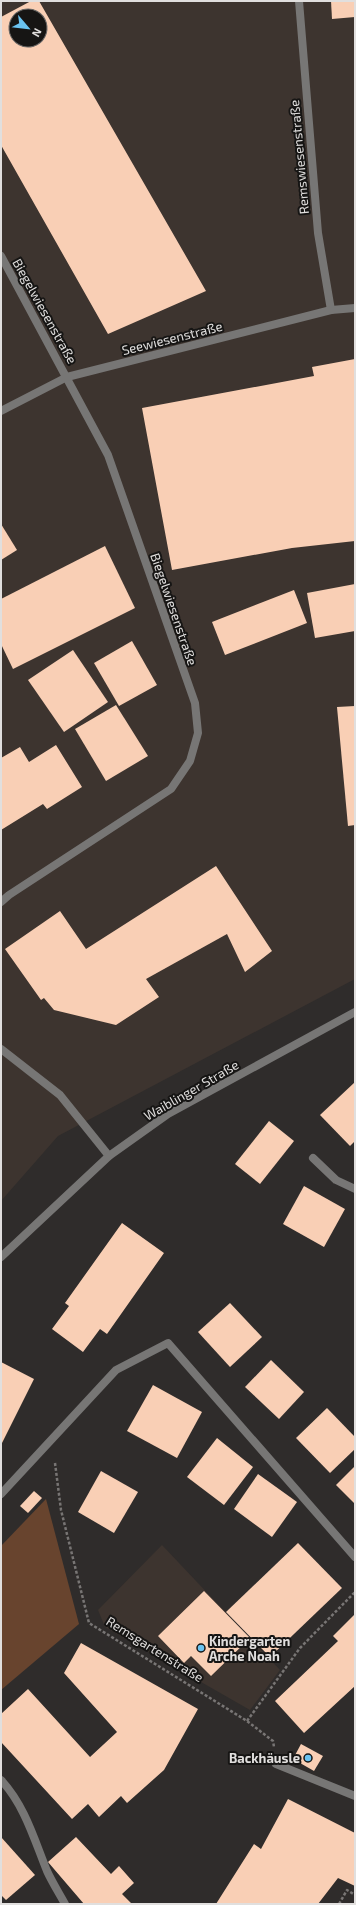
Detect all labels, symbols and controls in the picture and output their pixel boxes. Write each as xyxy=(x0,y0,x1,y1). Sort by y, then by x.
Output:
north arrow xyxy=(8,8,48,48)
text: N xyxy=(30,26,45,40)
street label: Remswiesenstraße xyxy=(286,99,312,215)
street label: Biegelwiesenstraße xyxy=(9,256,81,366)
street label: Seewiesenstraße xyxy=(120,318,224,358)
street label: Biegelwiesenstraße xyxy=(147,551,201,667)
street label: Waiblinger Straße xyxy=(141,1056,241,1124)
street label: Remsgartenstraße xyxy=(103,1613,207,1685)
place label: Kindergarten Arche Noah xyxy=(209,1633,290,1664)
marker: Kindergarten Arche Noah xyxy=(196,1643,206,1653)
place label: Backhäusle xyxy=(229,1750,300,1766)
marker: Backhäusle xyxy=(303,1753,313,1763)

